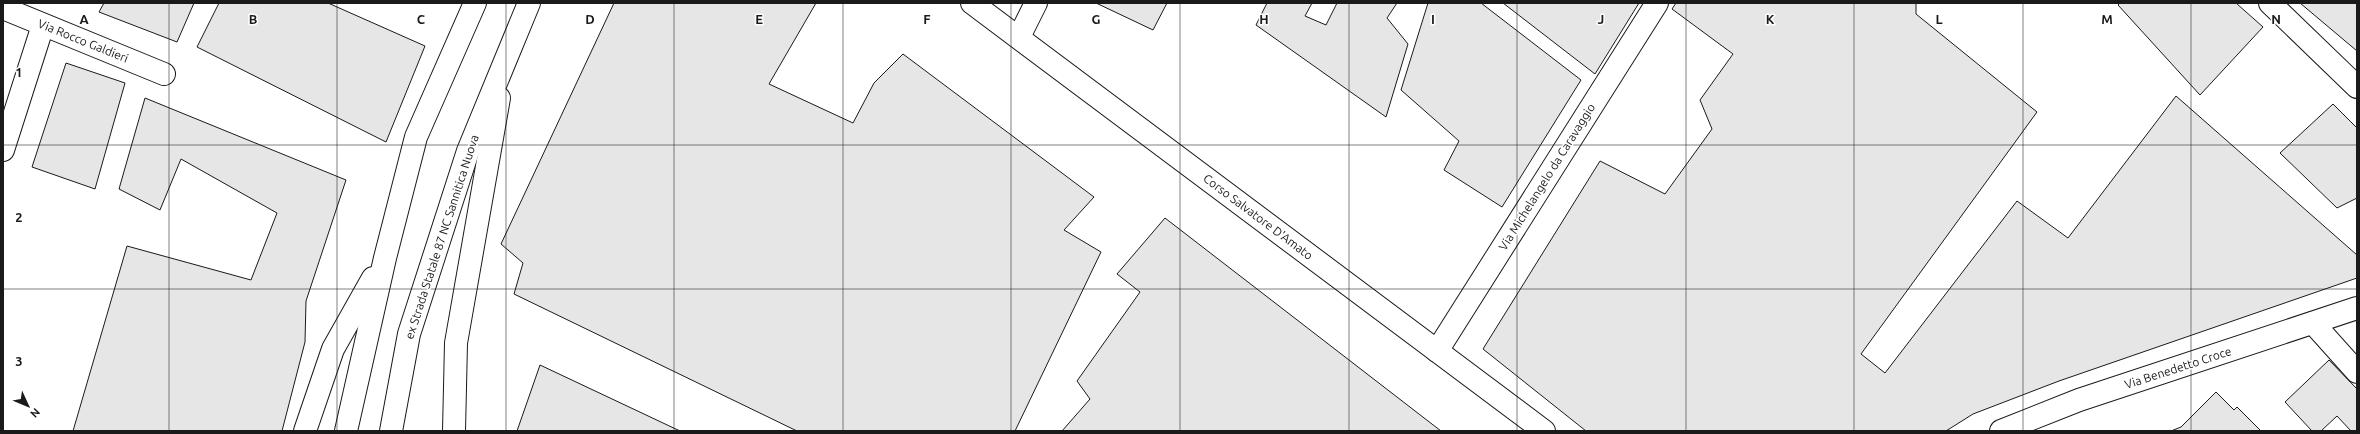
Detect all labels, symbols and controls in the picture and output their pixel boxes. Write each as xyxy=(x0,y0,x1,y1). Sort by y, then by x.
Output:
text: A xyxy=(79,12,89,26)
text: B xyxy=(249,12,258,26)
text: C xyxy=(417,12,426,26)
text: D xyxy=(585,12,595,26)
text: E xyxy=(755,12,763,26)
text: F xyxy=(923,12,931,26)
text: G xyxy=(1092,12,1101,26)
text: H xyxy=(1259,12,1269,26)
text: I xyxy=(1431,12,1435,26)
text: J xyxy=(1598,12,1604,26)
text: K xyxy=(1766,12,1775,26)
text: L xyxy=(1935,12,1943,26)
text: M xyxy=(2101,12,2113,26)
text: N xyxy=(2271,12,2281,26)
street label: Via Rocco Galdieri xyxy=(36,16,130,65)
text: 1 xyxy=(15,65,23,79)
street label: Via Michelangelo da Caravaggio xyxy=(1496,101,1597,253)
street label: ex Strada Statale 87 NC Sannitica Nuova xyxy=(402,133,481,341)
street label: Corso Salvatore D'Amato xyxy=(1201,171,1316,262)
text: 2 xyxy=(15,210,23,224)
street label: Via Benedetto Croce xyxy=(2123,344,2233,391)
text: 3 xyxy=(15,354,23,368)
north arrow xyxy=(8,386,48,426)
text: N xyxy=(28,406,42,420)

